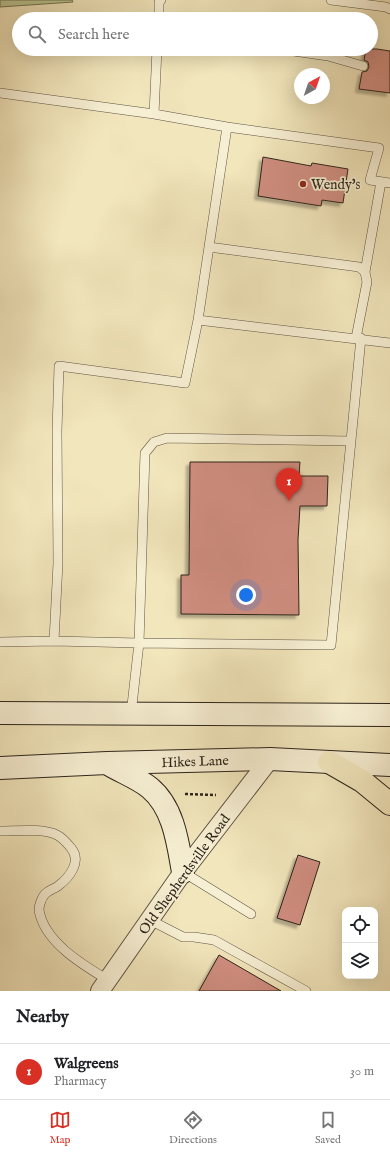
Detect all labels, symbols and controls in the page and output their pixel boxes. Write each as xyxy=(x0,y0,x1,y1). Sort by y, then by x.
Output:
search box xyxy=(12,12,378,56)
icon: search xyxy=(26,23,48,45)
text: Search here xyxy=(58,25,129,44)
north arrow xyxy=(294,68,330,104)
place label: Wendy's xyxy=(311,176,361,194)
marker: Wendy's xyxy=(298,179,308,189)
pin: 1 xyxy=(276,468,302,501)
your location xyxy=(236,585,256,605)
street label: Hikes Lane xyxy=(161,752,230,772)
street label: Old Shepherdsville Road xyxy=(135,810,235,938)
map controls xyxy=(342,907,378,979)
button: locate xyxy=(342,907,378,943)
button: layers xyxy=(342,943,378,979)
text: Nearby xyxy=(16,1007,69,1028)
text: Walgreens xyxy=(54,1054,119,1073)
text: 1 xyxy=(27,1063,31,1080)
text: 30 m xyxy=(350,1063,374,1080)
text: Pharmacy xyxy=(54,1073,106,1090)
tab: Map xyxy=(49,1109,71,1147)
tab: Directions xyxy=(169,1109,217,1147)
tab: Saved xyxy=(315,1109,341,1147)

